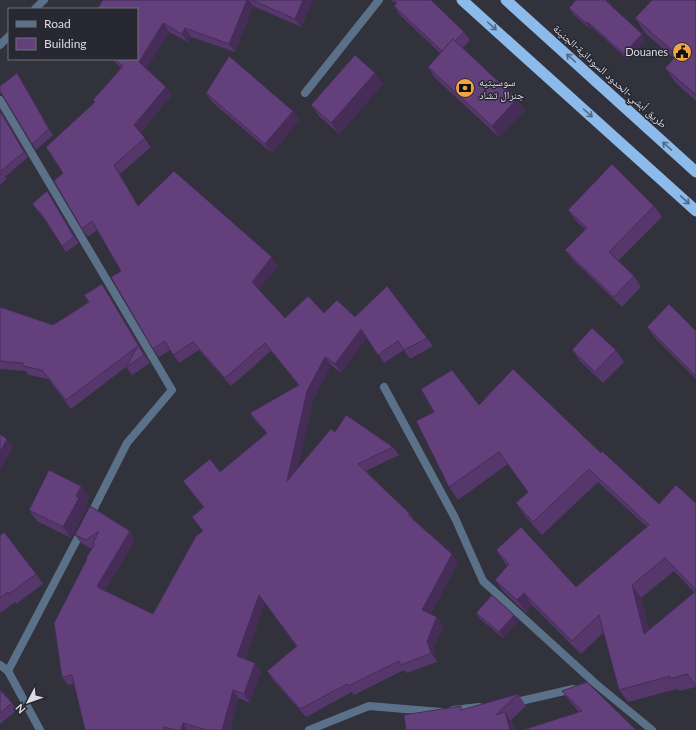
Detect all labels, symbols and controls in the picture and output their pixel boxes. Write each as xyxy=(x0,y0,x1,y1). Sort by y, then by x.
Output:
legend xyxy=(8,8,138,60)
text: Road xyxy=(44,16,71,31)
one-way arrow xyxy=(486,21,496,30)
street label: طريق أبشي-الحدود السودانية-الجنينة xyxy=(549,21,670,132)
text: Building xyxy=(44,36,87,51)
public building icon: Douanes xyxy=(671,41,693,63)
place label: Douanes xyxy=(625,45,668,58)
one-way arrow xyxy=(566,54,576,63)
place label: سوسيتيه جنرال تشاد xyxy=(479,75,524,102)
bank icon: سوسيتيه جنرال تشاد xyxy=(454,77,476,99)
one-way arrow xyxy=(583,108,593,118)
one-way arrow xyxy=(662,141,672,150)
one-way arrow xyxy=(679,196,690,205)
north arrow xyxy=(8,682,48,722)
text: N xyxy=(12,701,28,716)

